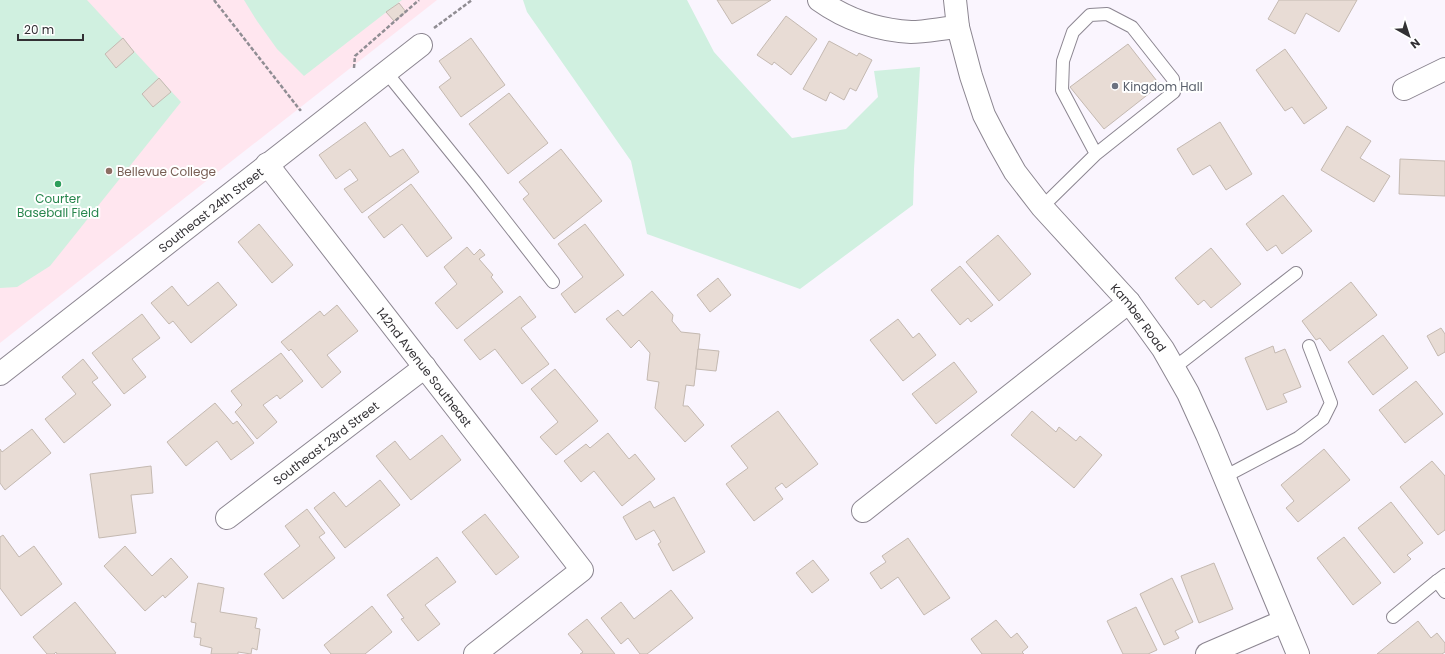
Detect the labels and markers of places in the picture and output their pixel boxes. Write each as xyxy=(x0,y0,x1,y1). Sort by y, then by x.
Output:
place label: Kingdom Hall xyxy=(1123,78,1203,95)
marker: Kingdom Hall xyxy=(1110,81,1120,91)
place label: Bellevue College xyxy=(117,163,216,180)
marker: Bellevue College xyxy=(104,166,114,176)
marker: Courter Baseball Field xyxy=(53,179,63,189)
place label: Courter Baseball Field xyxy=(17,190,99,221)

